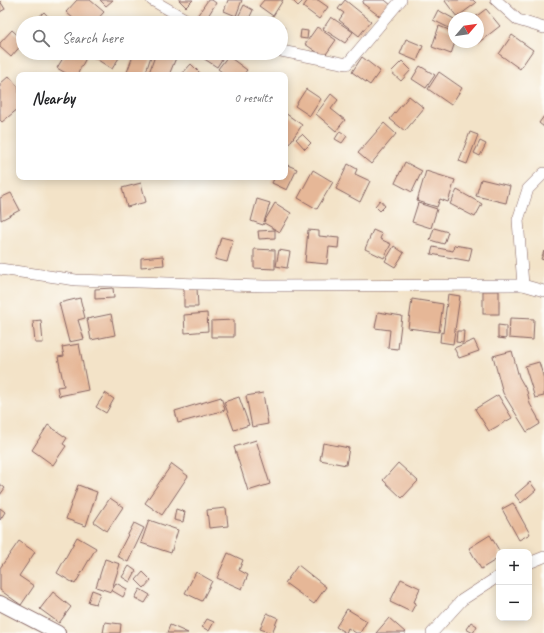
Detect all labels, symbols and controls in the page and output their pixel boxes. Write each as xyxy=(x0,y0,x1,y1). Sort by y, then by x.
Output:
north arrow xyxy=(448,12,484,48)
search box xyxy=(16,16,288,60)
icon: search xyxy=(30,27,52,49)
text: Search here xyxy=(62,29,123,48)
text: Nearby xyxy=(32,88,75,109)
text: 0 results xyxy=(234,90,272,106)
map controls xyxy=(496,549,532,621)
button: + xyxy=(496,549,532,585)
button: − xyxy=(496,585,532,621)

